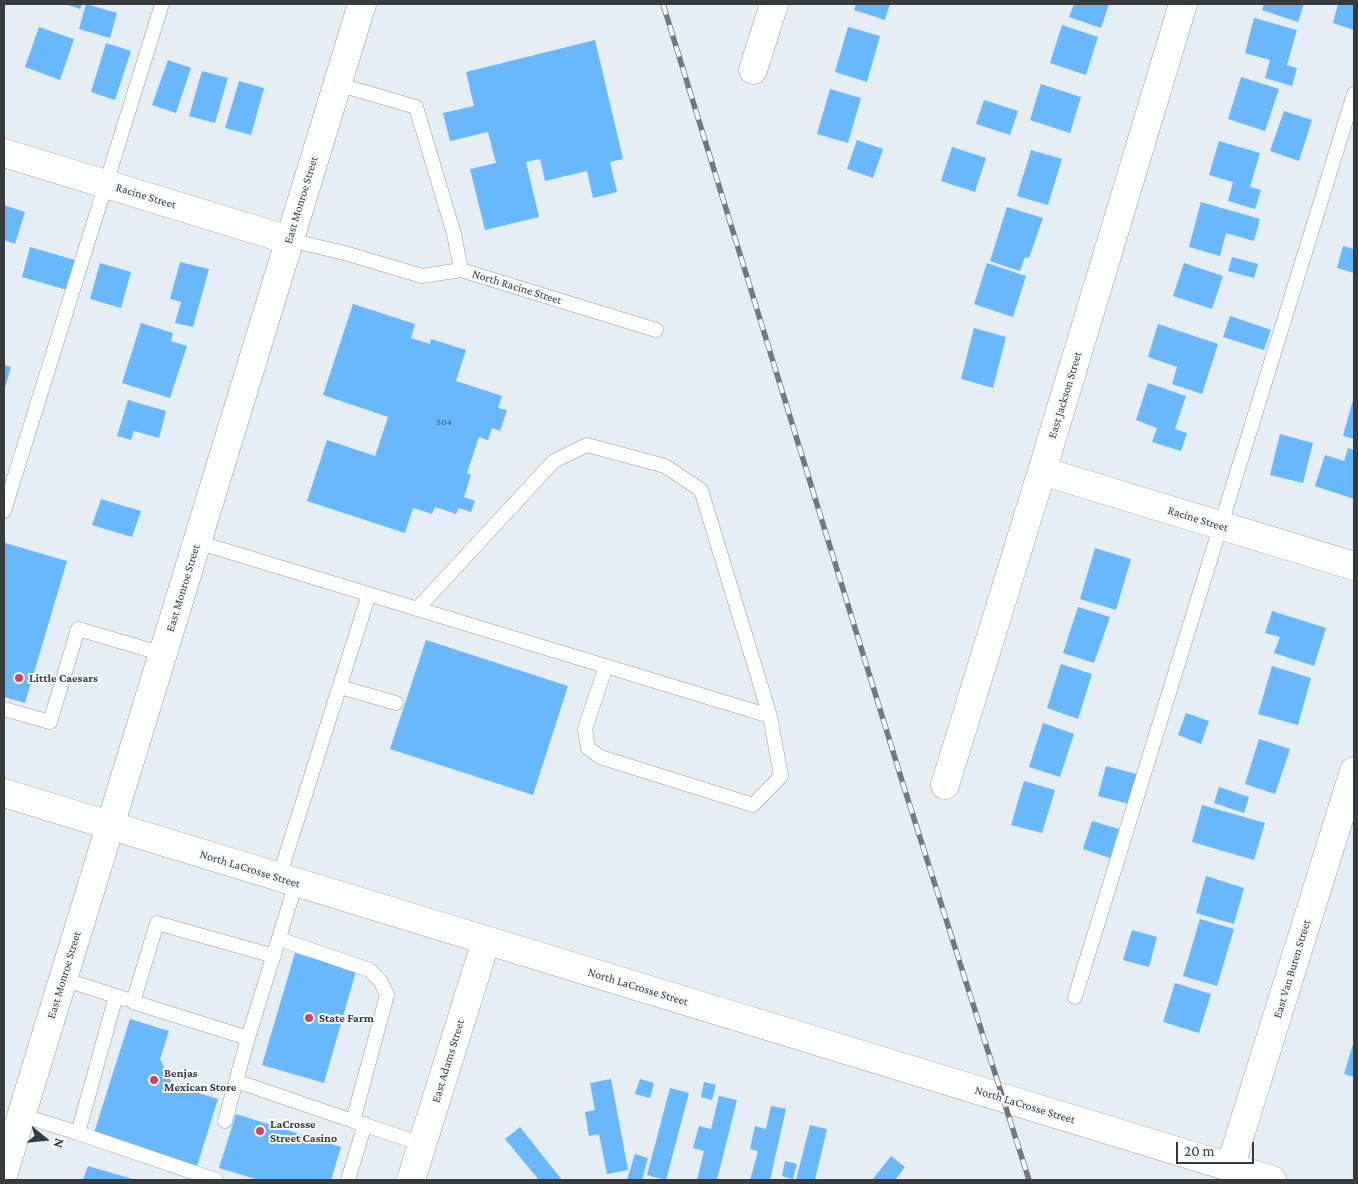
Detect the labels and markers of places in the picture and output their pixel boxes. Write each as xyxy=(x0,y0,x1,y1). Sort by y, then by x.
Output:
place label: Little Caesars xyxy=(29,671,98,685)
marker: Little Caesars xyxy=(13,672,25,684)
place label: State Farm xyxy=(319,1011,374,1025)
marker: State Farm xyxy=(303,1012,315,1024)
place label: Benjas Mexican Store xyxy=(164,1066,236,1094)
marker: Benjas Mexican Store xyxy=(148,1074,160,1086)
place label: LaCrosse Street Casino xyxy=(270,1117,337,1145)
marker: LaCrosse Street Casino xyxy=(254,1125,266,1137)

